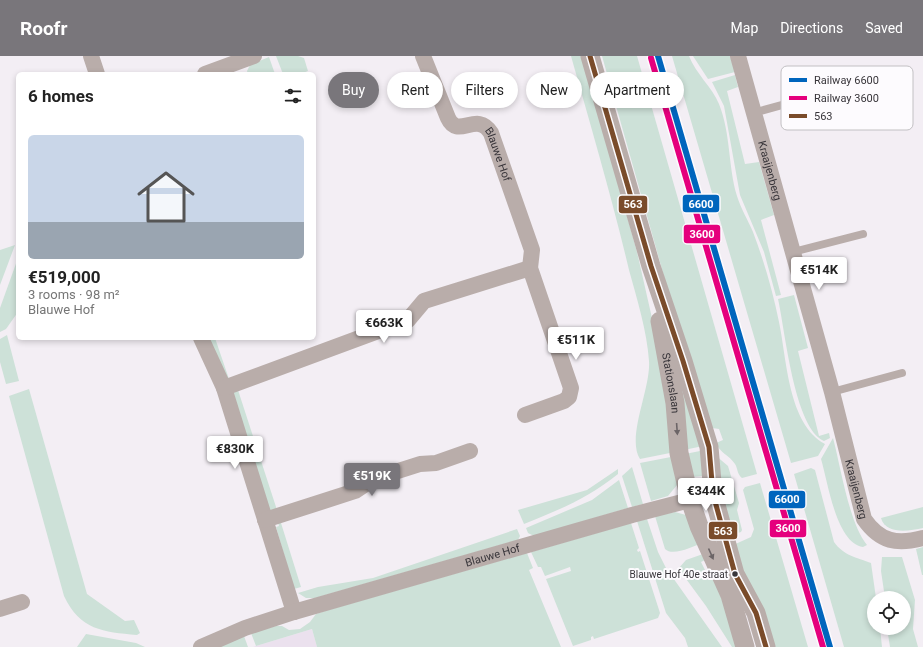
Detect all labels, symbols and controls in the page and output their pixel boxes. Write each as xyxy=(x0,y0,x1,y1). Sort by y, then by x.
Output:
text: Roofr xyxy=(20,17,67,40)
text: Map xyxy=(731,20,758,36)
text: Directions xyxy=(780,20,843,36)
text: Saved xyxy=(865,20,903,36)
legend xyxy=(781,66,913,130)
chip: Buy xyxy=(328,72,379,108)
chip: Rent xyxy=(387,72,443,108)
chip: Filters xyxy=(451,72,518,108)
chip: New xyxy=(526,72,582,108)
chip: Apartment xyxy=(590,72,684,108)
text: Railway 6600 xyxy=(814,74,879,87)
icon: filters xyxy=(282,85,304,107)
text: 6 homes xyxy=(28,86,94,106)
text: Railway 3600 xyxy=(814,92,879,105)
text: 563 xyxy=(814,110,833,123)
street label: Blauwe Hof xyxy=(482,124,514,183)
street label: Kraaijenberg xyxy=(756,139,785,202)
icon: home xyxy=(130,161,202,233)
line badge: 6600 xyxy=(682,194,720,213)
line badge: 563 xyxy=(618,195,648,214)
text: 563 xyxy=(624,198,642,211)
text: 6600 xyxy=(688,198,714,211)
line badge: 3600 xyxy=(683,224,721,244)
text: 3600 xyxy=(689,228,715,241)
pin: €514K xyxy=(791,257,847,291)
text: €514K xyxy=(800,262,838,277)
text: €519,000 xyxy=(28,267,100,287)
text: 3 rooms · 98 m² xyxy=(28,287,120,302)
text: Blauwe Hof xyxy=(28,302,95,317)
pin: €663K xyxy=(356,310,412,344)
text: €663K xyxy=(365,315,403,330)
pin: €511K xyxy=(548,327,604,361)
text: €511K xyxy=(557,332,595,347)
street label: Stationslaan xyxy=(659,352,682,414)
one-way arrow xyxy=(674,423,681,435)
pin: €830K xyxy=(207,436,263,470)
text: €830K xyxy=(216,441,254,456)
street label: Kraaijenberg xyxy=(843,458,870,520)
pin: €519K xyxy=(344,463,400,497)
text: €519K xyxy=(353,468,391,483)
pin: €344K xyxy=(678,478,734,512)
text: €344K xyxy=(687,483,725,498)
line badge: 6600 xyxy=(768,490,806,509)
text: 6600 xyxy=(774,493,800,506)
line badge: 3600 xyxy=(769,519,807,538)
line badge: 563 xyxy=(708,521,738,540)
text: 3600 xyxy=(775,522,801,535)
text: 563 xyxy=(714,525,732,538)
street label: Blauwe Hof xyxy=(464,541,522,569)
one-way arrow xyxy=(709,548,715,560)
place label: Blauwe Hof 40e straat xyxy=(629,569,728,580)
marker: Blauwe Hof 40e straat xyxy=(730,569,740,579)
map controls xyxy=(867,591,911,635)
button: locate xyxy=(867,591,911,635)

